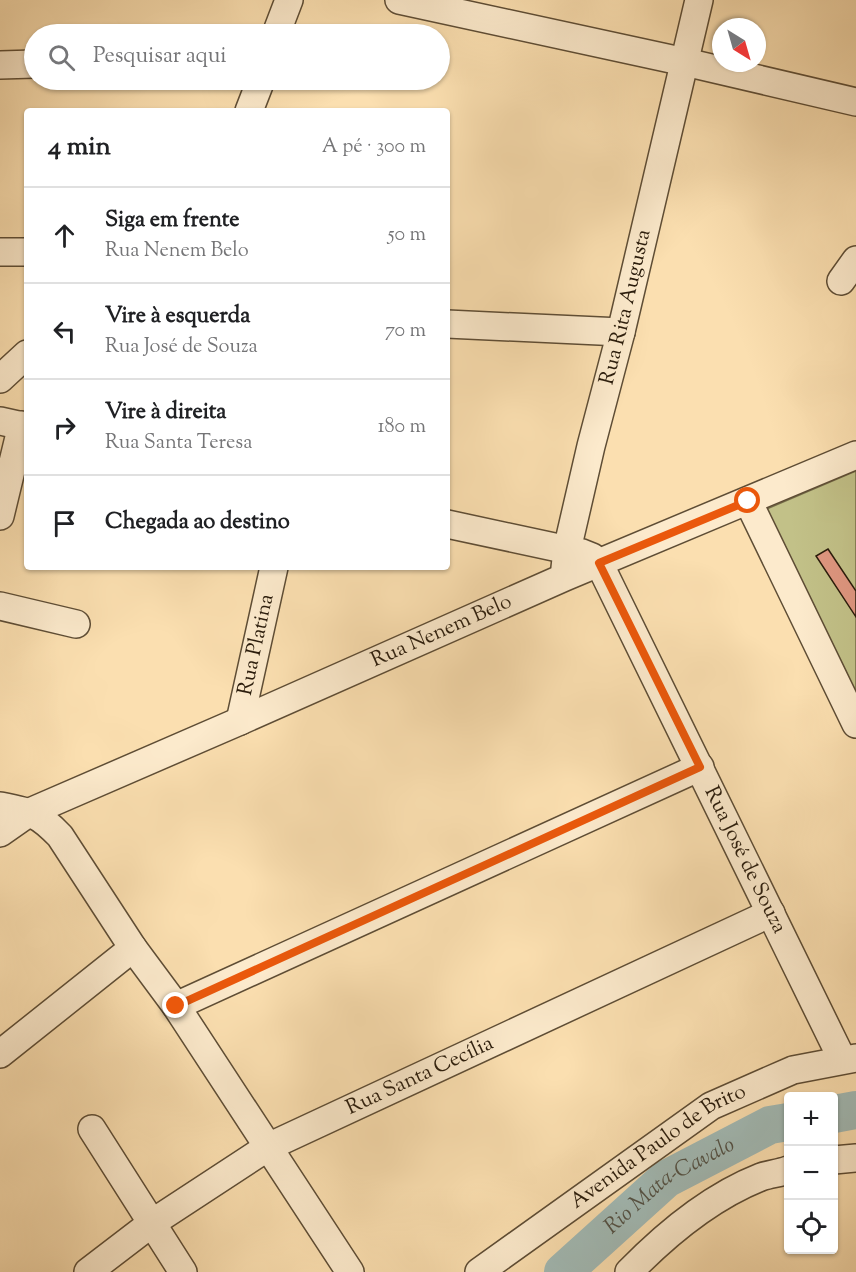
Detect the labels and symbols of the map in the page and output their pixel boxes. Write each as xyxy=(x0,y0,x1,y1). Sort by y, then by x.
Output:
north arrow xyxy=(712,18,766,72)
street label: Rua Rita Augusta xyxy=(593,226,660,388)
route start xyxy=(734,487,760,513)
street label: Rua Nenem Belo xyxy=(367,587,517,676)
street label: Rua Platina xyxy=(231,591,283,698)
street label: Rua José de Souza xyxy=(696,781,794,939)
route end xyxy=(162,992,188,1018)
street label: Rua Santa Cecília xyxy=(341,1029,499,1124)
street label: Avenida Paulo de Brito xyxy=(564,1077,751,1217)
water label: Rio Mata-Cavalo xyxy=(598,1130,741,1243)

